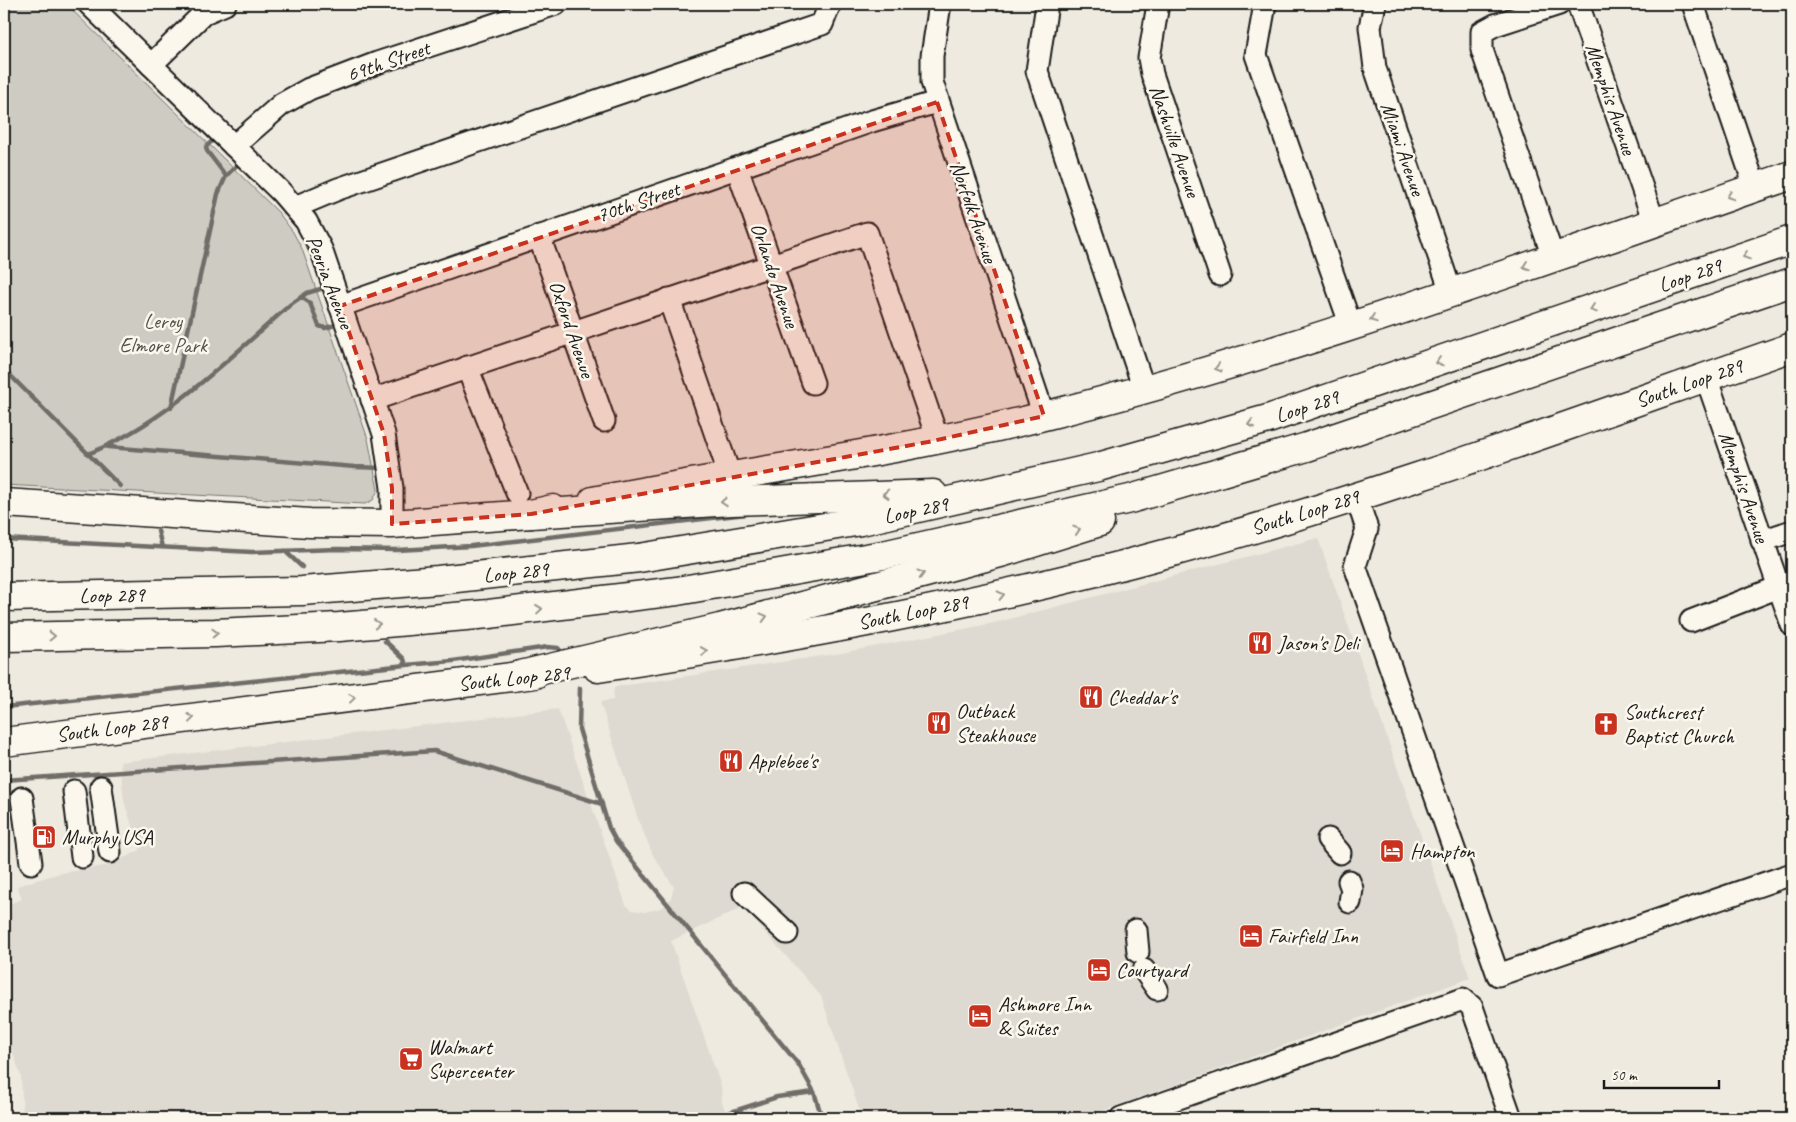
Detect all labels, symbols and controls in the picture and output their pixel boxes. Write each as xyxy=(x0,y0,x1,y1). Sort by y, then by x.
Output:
street label: 69th Street xyxy=(343,34,435,87)
street label: Memphis Avenue xyxy=(1580,40,1643,159)
street label: Nashville Avenue xyxy=(1144,82,1207,202)
street label: Miami Avenue xyxy=(1375,99,1431,200)
street label: Norfolk Avenue xyxy=(944,158,1004,267)
street label: 70th Street xyxy=(593,175,685,228)
one-way arrow xyxy=(1726,190,1734,200)
street label: Orlando Avenue xyxy=(745,219,805,332)
street label: Peoria Avenue xyxy=(300,232,360,334)
one-way arrow xyxy=(1742,250,1751,260)
street label: Loop 289 xyxy=(1655,252,1726,298)
one-way arrow xyxy=(1523,260,1531,270)
street label: Oxford Avenue xyxy=(543,277,601,383)
one-way arrow xyxy=(1589,303,1597,313)
park label: Leroy Elmore Park xyxy=(119,308,208,358)
one-way arrow xyxy=(1369,313,1377,323)
street label: South Loop 289 xyxy=(1632,352,1748,414)
one-way arrow xyxy=(1435,356,1444,366)
one-way arrow xyxy=(1214,363,1223,373)
street label: Loop 289 xyxy=(1272,383,1343,428)
one-way arrow xyxy=(1248,418,1256,428)
street label: Memphis Avenue xyxy=(1713,428,1776,547)
street label: South Loop 289 xyxy=(1248,483,1364,541)
one-way arrow xyxy=(882,489,890,500)
street label: Loop 289 xyxy=(881,490,952,529)
one-way arrow xyxy=(720,496,728,507)
one-way arrow xyxy=(1072,525,1080,535)
street label: Loop 289 xyxy=(482,556,551,588)
one-way arrow xyxy=(916,570,924,580)
street label: Loop 289 xyxy=(79,581,146,609)
street label: South Loop 289 xyxy=(856,588,972,635)
one-way arrow xyxy=(997,590,1006,601)
one-way arrow xyxy=(535,604,543,615)
one-way arrow xyxy=(759,612,767,622)
one-way arrow xyxy=(373,619,381,630)
one-way arrow xyxy=(211,628,219,639)
restaurant icon: Jason's Deli xyxy=(1247,630,1273,656)
place label: Jason's Deli xyxy=(1277,630,1362,656)
one-way arrow xyxy=(49,631,57,642)
one-way arrow xyxy=(700,647,708,657)
street label: South Loop 289 xyxy=(457,659,573,697)
restaurant icon: Cheddar's xyxy=(1078,684,1104,710)
place label: Cheddar's xyxy=(1108,684,1178,710)
one-way arrow xyxy=(349,693,357,704)
place label: Outback Steakhouse xyxy=(956,698,1036,748)
place label: Southcrest Baptist Church xyxy=(1624,699,1735,749)
street label: South Loop 289 xyxy=(55,708,171,748)
restaurant icon: Outback Steakhouse xyxy=(926,710,952,736)
church icon: Southcrest Baptist Church xyxy=(1593,711,1619,737)
one-way arrow xyxy=(187,713,195,724)
restaurant icon: Applebee's xyxy=(718,748,744,774)
place label: Applebee's xyxy=(748,748,819,774)
fuel station icon: Murphy USA xyxy=(31,824,57,850)
place label: Murphy USA xyxy=(62,824,153,850)
hotel icon: Hampton xyxy=(1379,838,1405,864)
place label: Hampton xyxy=(1410,838,1475,864)
hotel icon: Fairfield Inn xyxy=(1238,923,1264,949)
place label: Fairfield Inn xyxy=(1268,923,1359,949)
hotel icon: Courtyard xyxy=(1086,957,1112,983)
place label: Courtyard xyxy=(1116,957,1191,983)
place label: Ashmore Inn & Suites xyxy=(998,991,1093,1041)
hotel icon: Ashmore Inn & Suites xyxy=(967,1003,993,1029)
place label: Walmart Supercenter xyxy=(428,1034,515,1084)
supermarket icon: Walmart Supercenter xyxy=(398,1046,424,1072)
scale bar xyxy=(1604,1057,1718,1089)
text: 50 m xyxy=(1611,1066,1638,1085)

